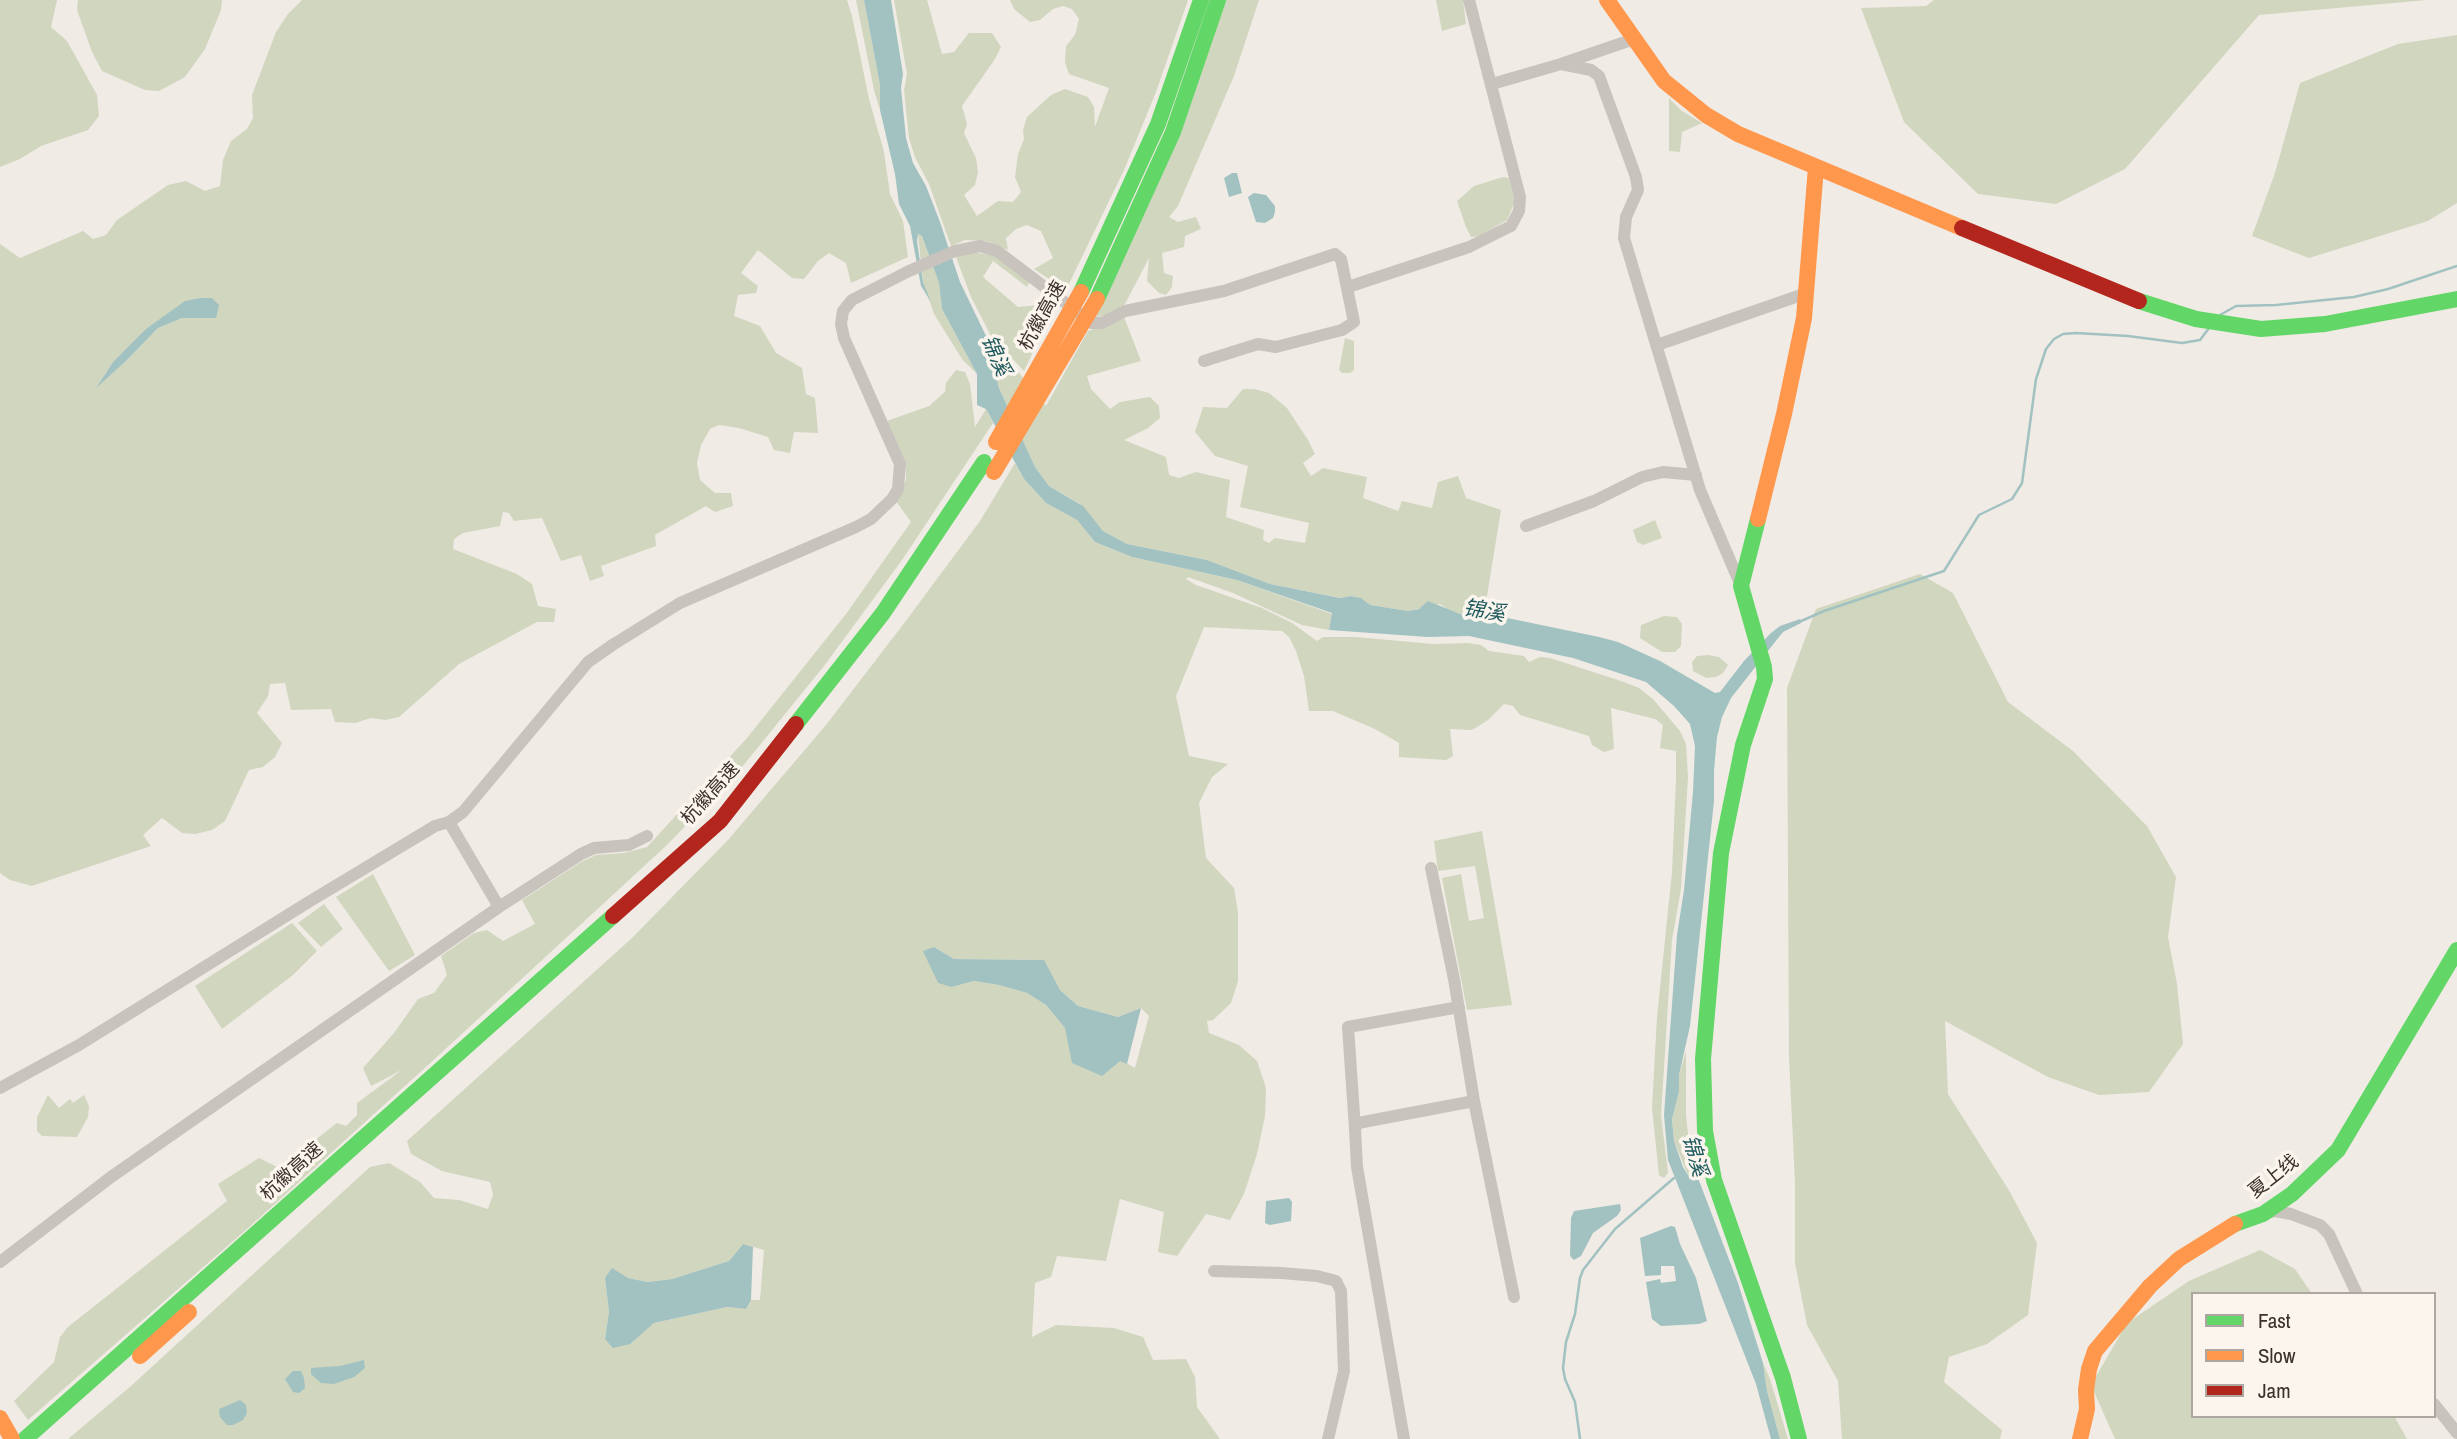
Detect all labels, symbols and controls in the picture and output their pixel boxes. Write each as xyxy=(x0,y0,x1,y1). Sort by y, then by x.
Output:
street label: 杭徽高速 xyxy=(1015,277,1071,355)
water label: 锦溪 xyxy=(975,332,1015,380)
water label: 锦溪 xyxy=(1461,596,1507,628)
street label: 杭徽高速 xyxy=(677,758,745,830)
water label: 锦溪 xyxy=(1676,1132,1712,1180)
street label: 杭徽高速 xyxy=(256,1138,328,1206)
street label: 夏上线 xyxy=(2245,1150,2303,1204)
legend xyxy=(2191,1292,2436,1418)
text: Fast xyxy=(2258,1306,2291,1335)
text: Slow xyxy=(2258,1341,2295,1370)
text: Jam xyxy=(2258,1376,2291,1405)

